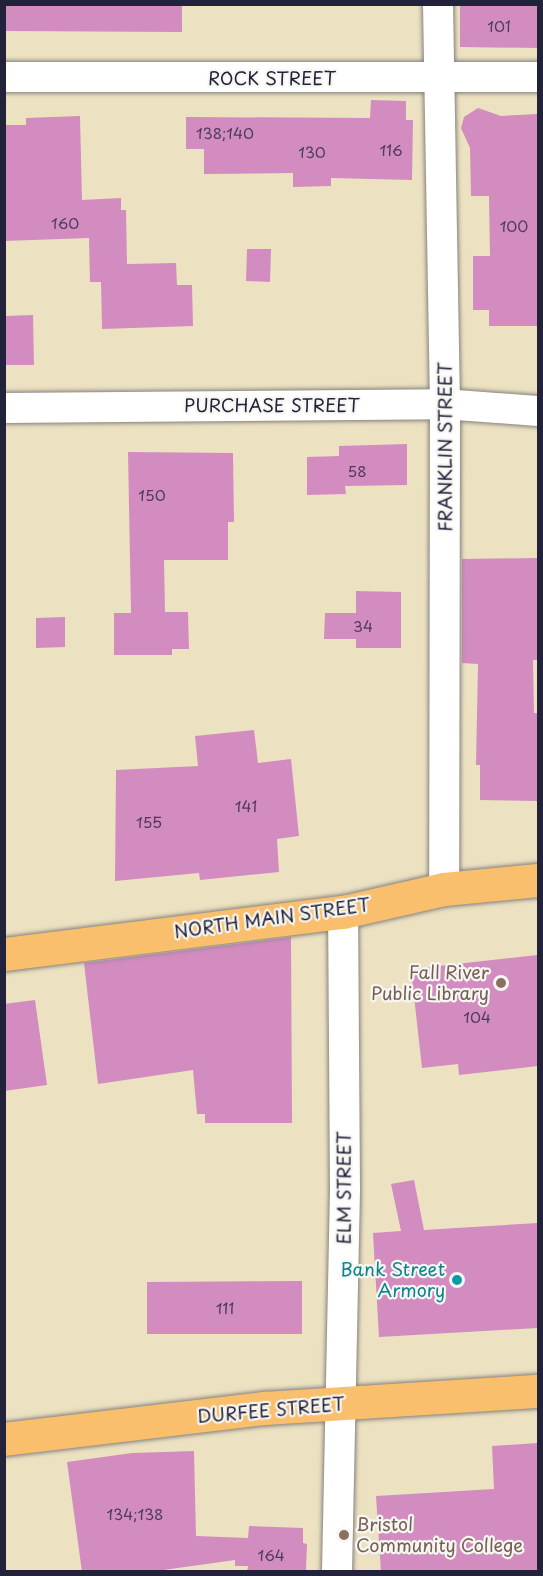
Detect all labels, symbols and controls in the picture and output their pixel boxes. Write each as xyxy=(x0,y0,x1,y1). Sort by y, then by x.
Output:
house number: 101 xyxy=(487,17,511,35)
street label: ROCK STREET xyxy=(207,67,337,89)
house number: 138;140 xyxy=(196,124,254,142)
house number: 116 xyxy=(379,141,403,159)
house number: 130 xyxy=(298,143,326,161)
house number: 160 xyxy=(51,214,79,232)
house number: 100 xyxy=(500,217,528,235)
street label: FRANKLIN STREET xyxy=(434,362,456,532)
street label: PURCHASE STREET xyxy=(183,394,361,416)
house number: 58 xyxy=(347,462,367,480)
house number: 150 xyxy=(138,486,166,504)
house number: 34 xyxy=(353,617,373,635)
house number: 141 xyxy=(235,797,257,815)
house number: 155 xyxy=(136,813,162,831)
street label: NORTH MAIN STREET xyxy=(172,893,372,943)
place label: Fall River Public Library xyxy=(370,962,489,1004)
marker: Fall River Public Library xyxy=(494,976,508,990)
house number: 104 xyxy=(463,1008,491,1026)
street label: ELM STREET xyxy=(333,1130,355,1246)
place label: Bank Street Armory xyxy=(340,1259,445,1302)
marker: Bank Street Armory xyxy=(450,1273,464,1287)
house number: 111 xyxy=(216,1299,234,1317)
street label: DURFEE STREET xyxy=(195,1393,347,1427)
house number: 134;138 xyxy=(107,1505,163,1523)
place label: Bristol Community College xyxy=(356,1514,524,1556)
marker: Bristol Community College xyxy=(337,1528,351,1542)
house number: 164 xyxy=(257,1546,285,1564)

